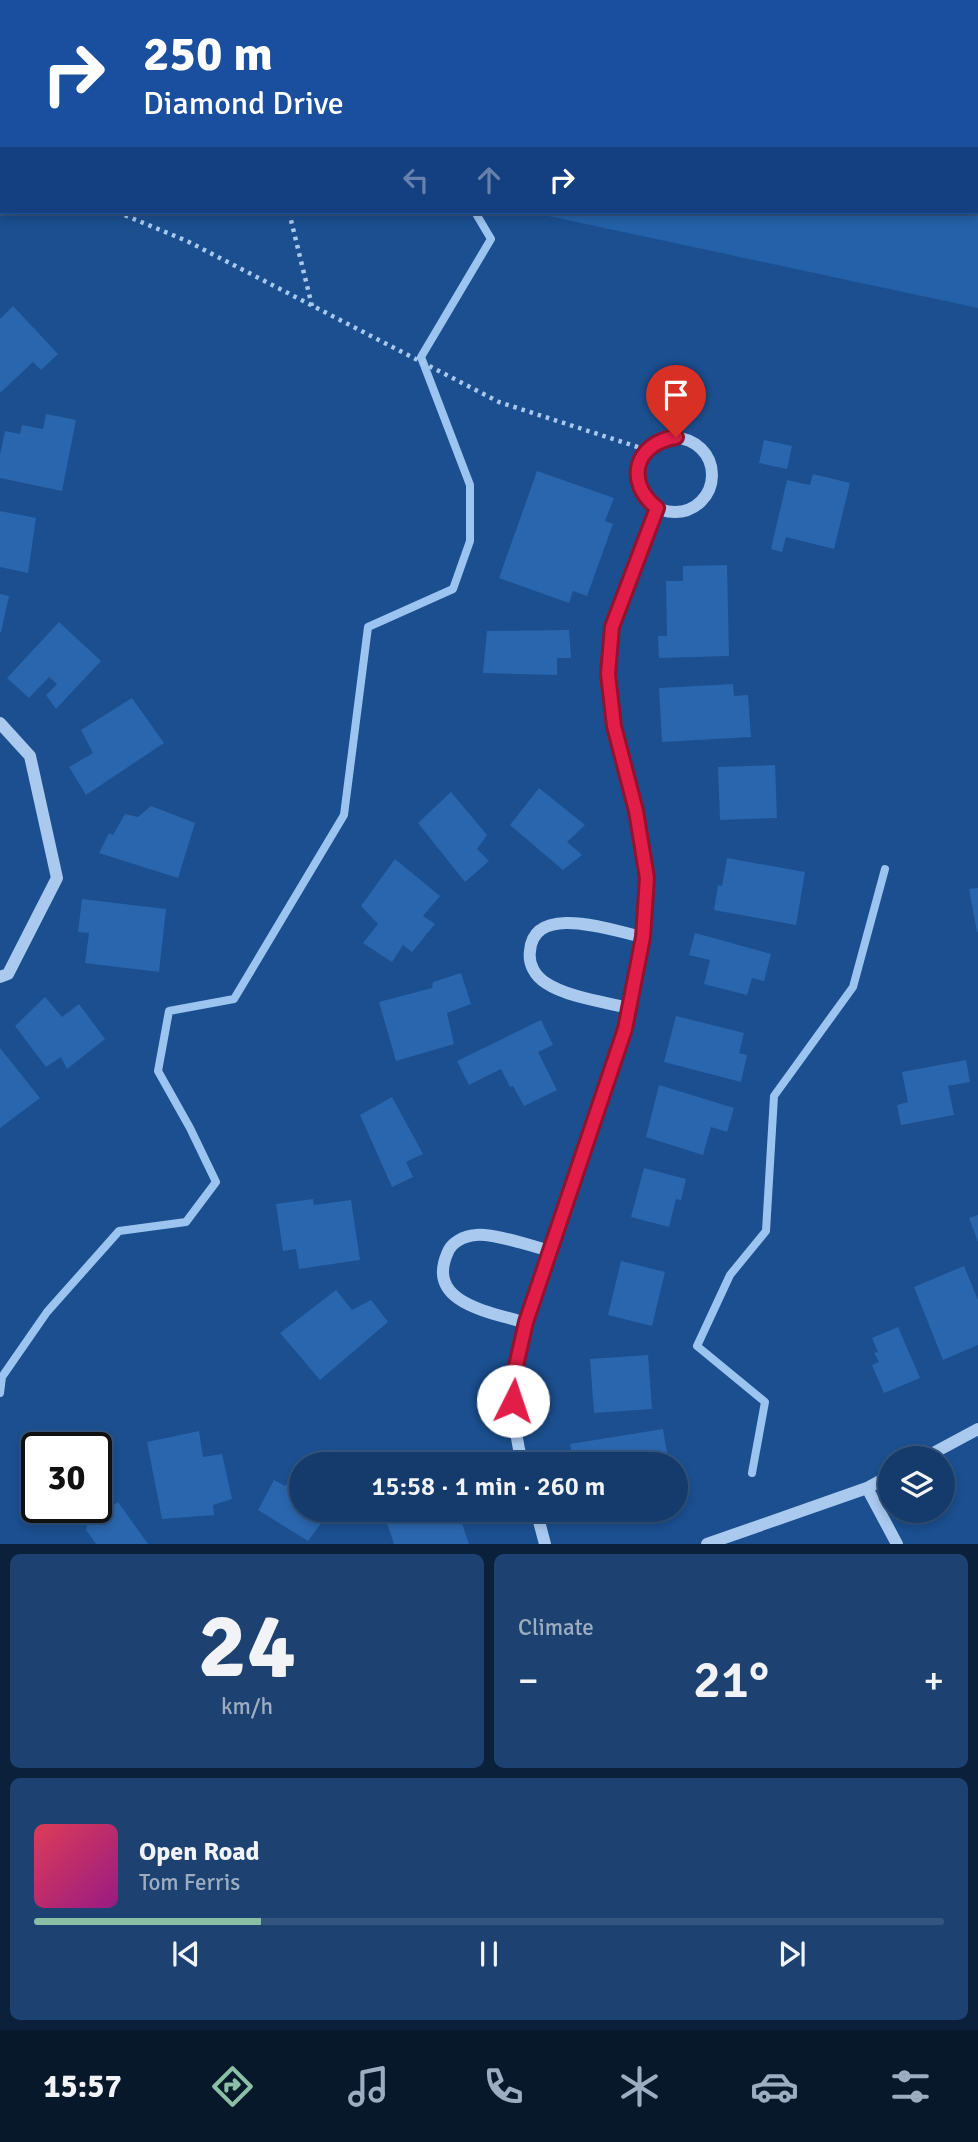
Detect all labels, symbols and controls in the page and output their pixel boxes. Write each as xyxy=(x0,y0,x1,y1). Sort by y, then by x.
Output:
text: 250 m xyxy=(143,24,273,84)
icon: right xyxy=(28,28,119,119)
text: Diamond Drive xyxy=(143,84,344,123)
icon: left xyxy=(397,161,435,199)
icon: ahead xyxy=(470,161,508,199)
icon: right xyxy=(543,161,581,199)
pin xyxy=(646,365,706,437)
icon: arrive xyxy=(657,376,695,414)
position arrow xyxy=(476,1364,550,1438)
speed limit sign: 30 xyxy=(21,1432,112,1523)
map controls xyxy=(878,1446,955,1523)
button: layers xyxy=(878,1446,955,1523)
text: 15:58 · 1 min · 260 m xyxy=(372,1471,605,1503)
text: 24 xyxy=(198,1590,296,1703)
text: Climate xyxy=(518,1613,594,1642)
text: 21° xyxy=(693,1648,769,1712)
text: − xyxy=(518,1657,539,1704)
text: + xyxy=(923,1657,944,1704)
text: km/h xyxy=(221,1692,273,1721)
text: Open Road xyxy=(139,1836,260,1868)
text: Tom Ferris xyxy=(139,1868,240,1897)
icon: previous xyxy=(167,1935,205,1973)
icon: pause xyxy=(470,1935,508,1973)
icon: next xyxy=(773,1935,811,1973)
icon: directions xyxy=(208,2062,257,2111)
icon: music xyxy=(344,2062,393,2111)
icon: phone xyxy=(479,2062,528,2111)
icon: climate xyxy=(615,2062,664,2111)
icon: car xyxy=(750,2062,799,2111)
icon: filters xyxy=(886,2062,935,2111)
text: 15:57 xyxy=(43,2067,122,2106)

